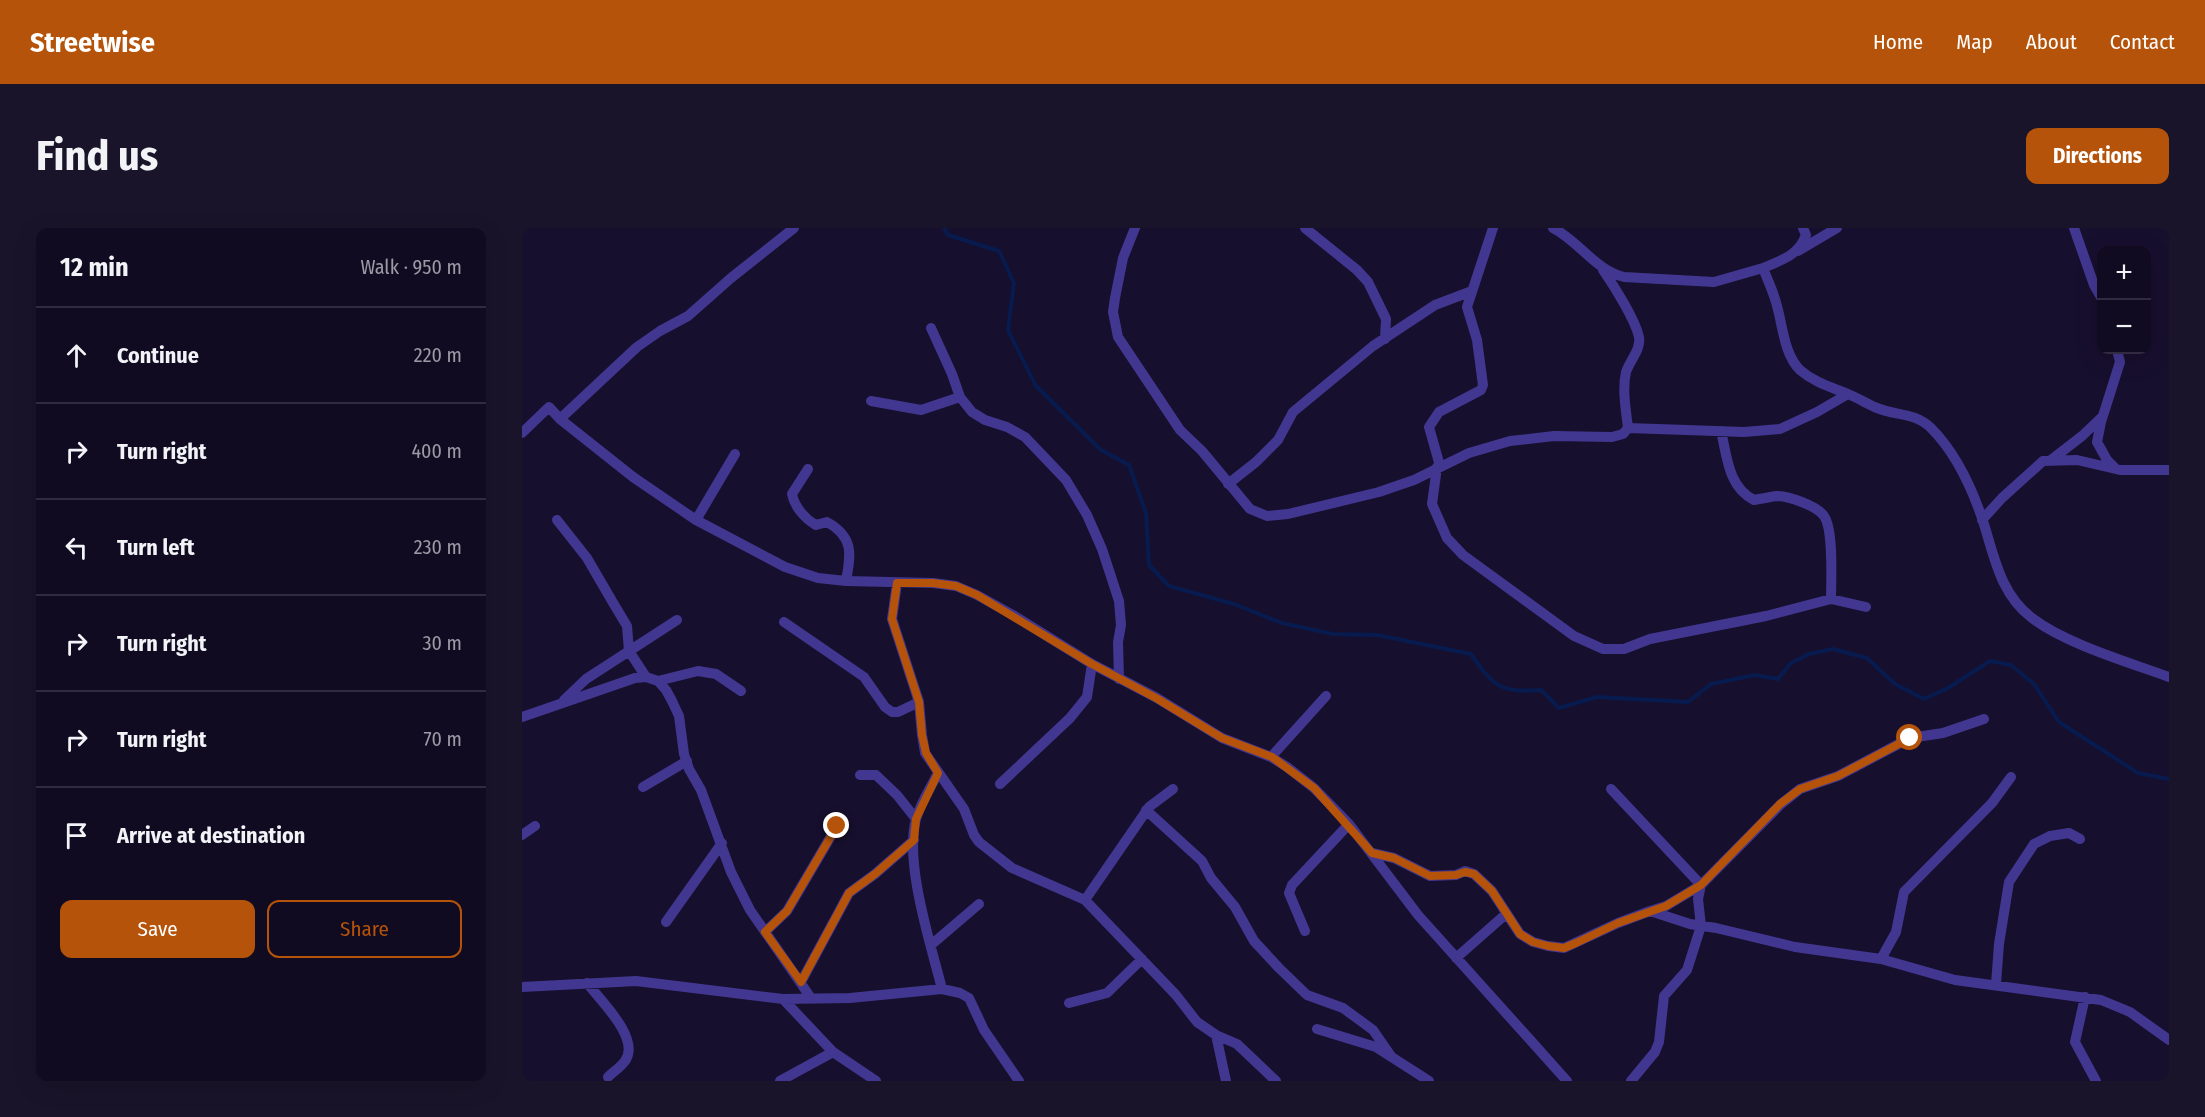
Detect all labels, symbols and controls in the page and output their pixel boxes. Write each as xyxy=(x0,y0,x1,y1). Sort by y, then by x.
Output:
text: Streetwise xyxy=(30,26,155,59)
text: Home xyxy=(1873,29,1923,55)
text: Map xyxy=(1956,29,1993,55)
text: About xyxy=(2026,29,2077,55)
text: Contact xyxy=(2110,29,2175,55)
button: Directions xyxy=(2026,128,2169,184)
text: Find us xyxy=(36,131,158,181)
map controls xyxy=(2097,246,2151,354)
button: + xyxy=(2097,246,2151,300)
text: 12 min xyxy=(60,252,129,283)
text: Walk · 950 m xyxy=(360,255,462,279)
button: − xyxy=(2097,300,2151,354)
icon: ahead xyxy=(60,339,93,372)
text: Continue xyxy=(117,342,199,369)
text: 220 m xyxy=(414,343,462,367)
icon: right xyxy=(60,435,93,468)
text: Turn right xyxy=(117,438,206,465)
text: 400 m xyxy=(411,439,462,463)
icon: left xyxy=(60,531,93,564)
text: Turn left xyxy=(117,534,195,561)
text: 230 m xyxy=(414,535,462,559)
icon: right xyxy=(60,627,93,660)
text: Turn right xyxy=(117,630,206,657)
text: 30 m xyxy=(422,631,462,655)
icon: right xyxy=(60,723,93,756)
route start xyxy=(1896,724,1922,750)
text: Turn right xyxy=(117,726,206,753)
text: 70 m xyxy=(424,727,462,751)
route end xyxy=(823,812,849,838)
icon: arrive xyxy=(60,819,93,852)
text: Arrive at destination xyxy=(117,822,305,849)
button: Save xyxy=(60,900,255,958)
button: Share xyxy=(267,900,462,958)

